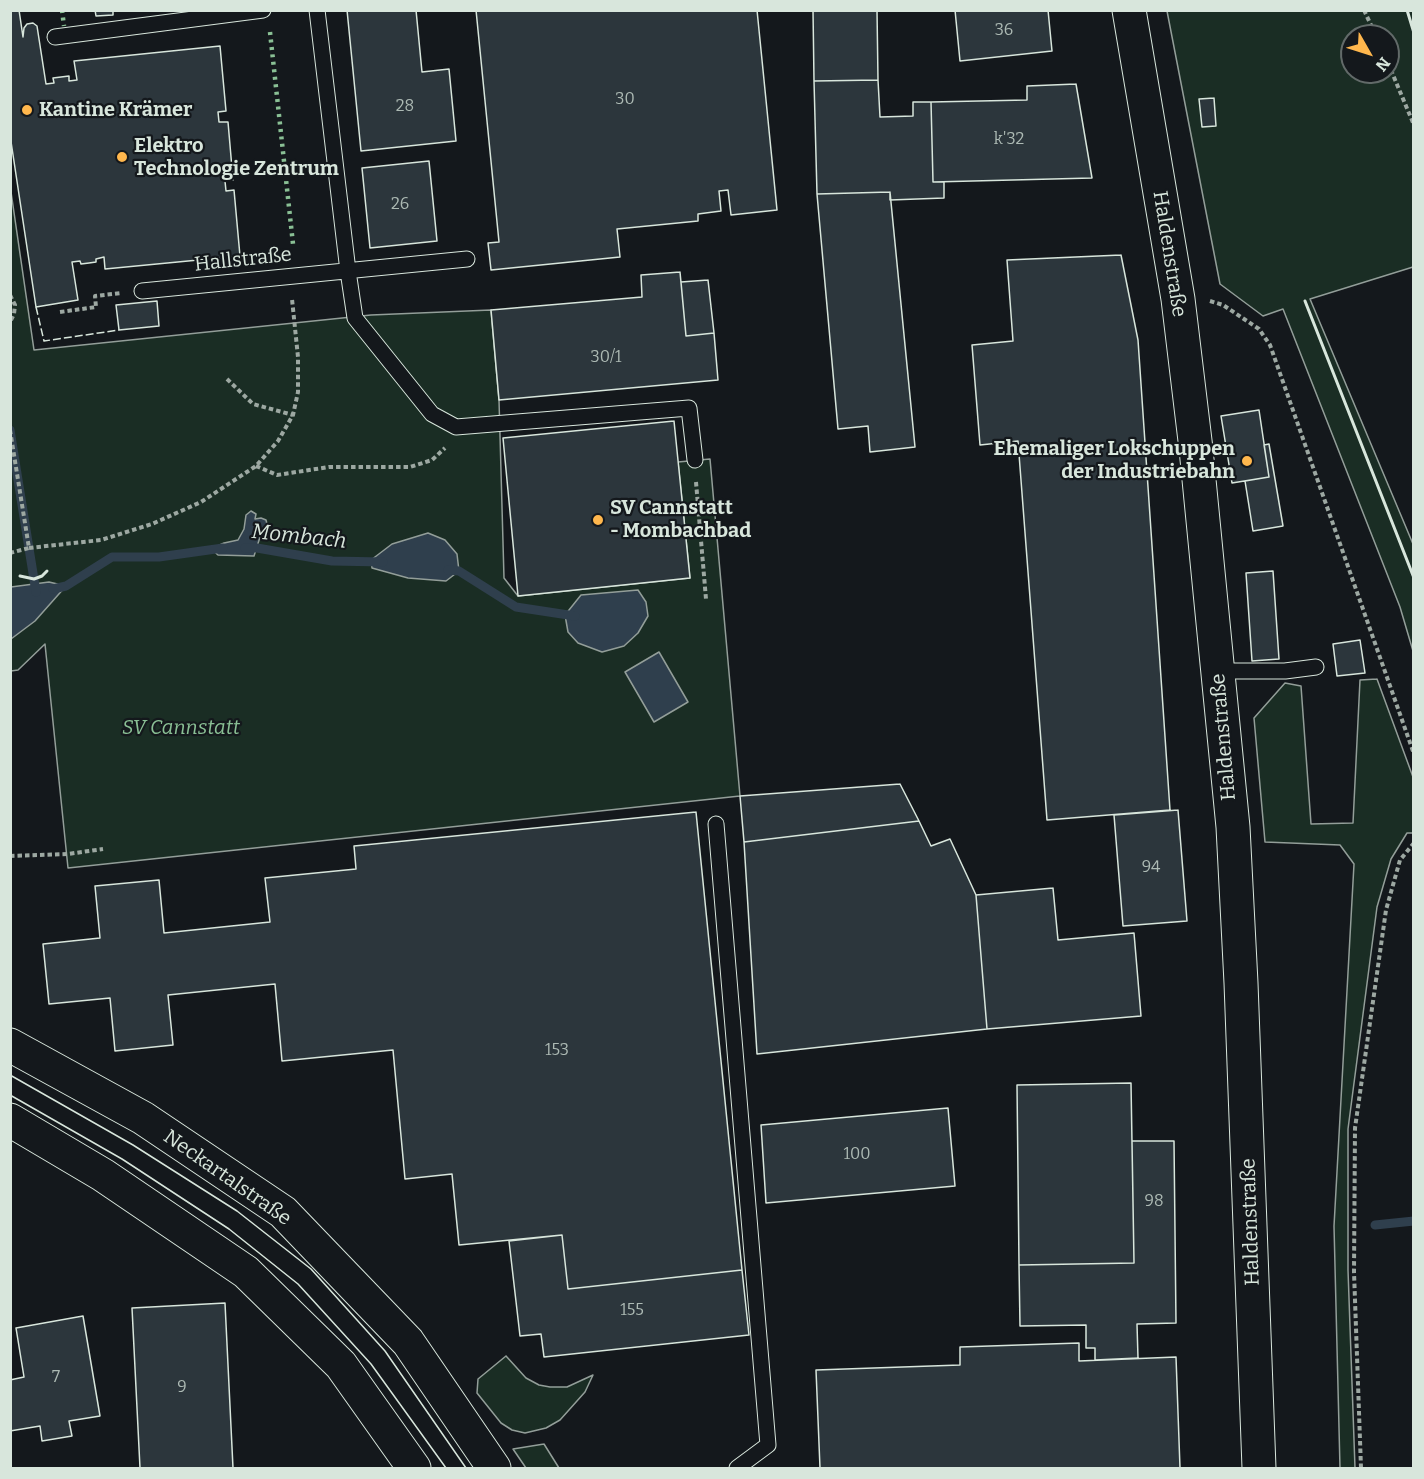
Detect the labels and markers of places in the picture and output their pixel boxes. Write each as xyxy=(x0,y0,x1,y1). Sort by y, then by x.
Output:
place label: Kantine Krämer xyxy=(39,98,192,122)
marker: Kantine Krämer xyxy=(20,103,34,117)
place label: Elektro Technologie Zentrum xyxy=(134,134,339,181)
marker: Elektro Technologie Zentrum xyxy=(115,150,129,164)
place label: Ehemaliger Lokschuppen der Industriebahn xyxy=(994,437,1235,484)
marker: Ehemaliger Lokschuppen der Industriebahn xyxy=(1240,454,1254,468)
place label: SV Cannstatt - Mombachbad xyxy=(610,496,751,543)
marker: SV Cannstatt - Mombachbad xyxy=(591,513,605,527)

